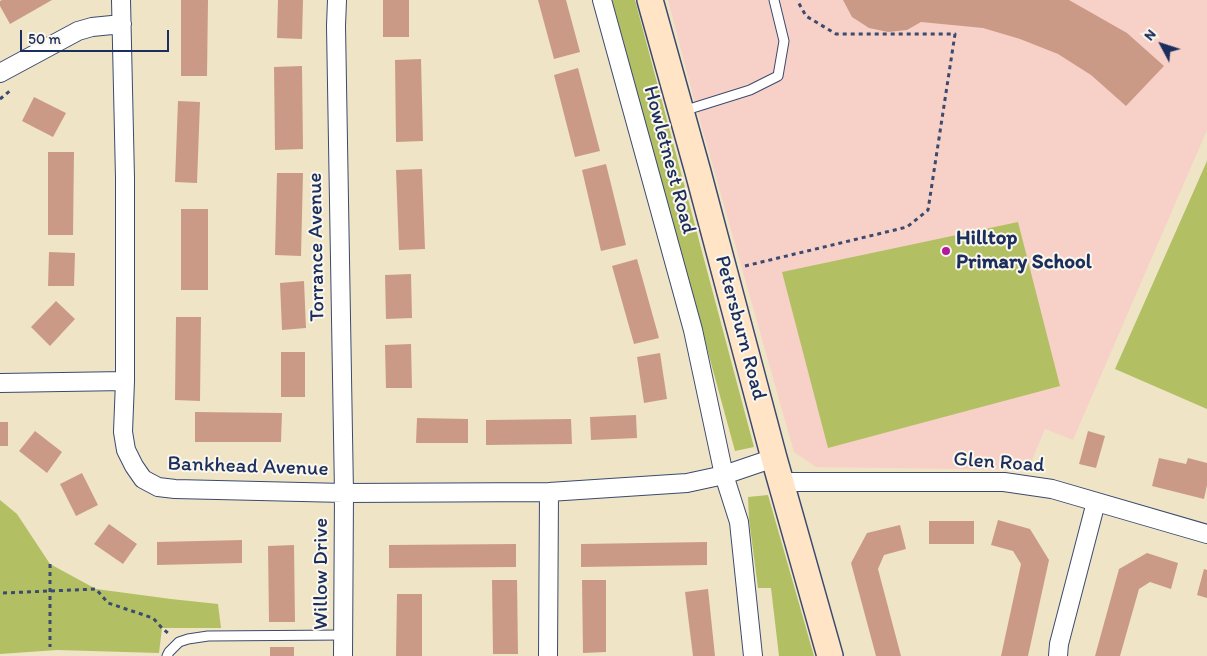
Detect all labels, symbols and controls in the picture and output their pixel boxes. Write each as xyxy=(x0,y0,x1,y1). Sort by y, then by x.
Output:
scale bar xyxy=(22,20,171,52)
north arrow xyxy=(1137,20,1187,70)
text: N xyxy=(1141,26,1160,44)
text: 50 m xyxy=(28,30,61,48)
street label: Howletnest Road xyxy=(637,83,701,237)
street label: Torrance Avenue xyxy=(303,172,331,322)
place label: Hilltop Primary School xyxy=(956,226,1092,276)
marker: Hilltop Primary School xyxy=(940,245,952,257)
street label: Petersburn Road xyxy=(709,253,771,403)
street label: Glen Road xyxy=(952,447,1046,479)
street label: Bankhead Avenue xyxy=(167,452,329,482)
street label: Willow Drive xyxy=(309,518,335,630)

